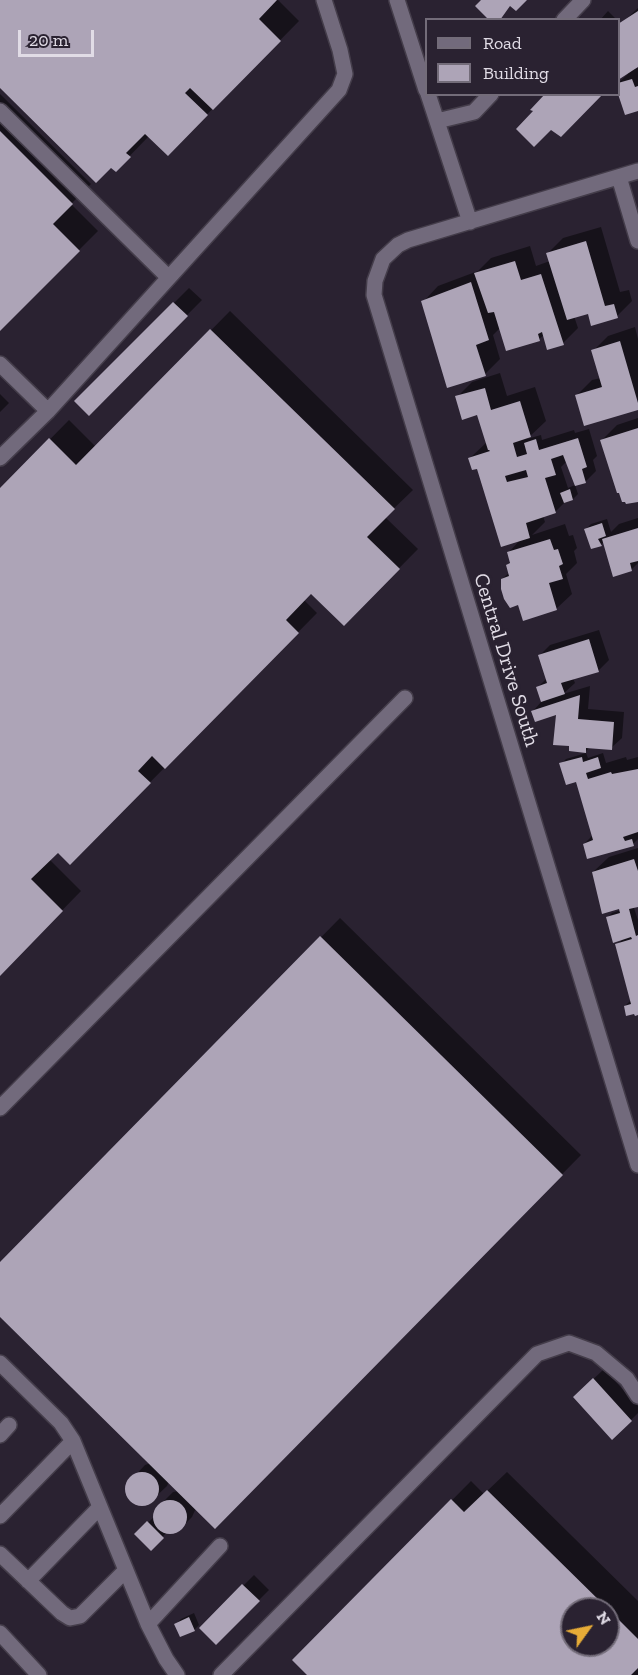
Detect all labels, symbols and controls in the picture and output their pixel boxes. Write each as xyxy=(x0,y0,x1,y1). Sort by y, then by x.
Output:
scale bar xyxy=(21,18,98,56)
legend xyxy=(425,18,620,96)
text: 20 m xyxy=(29,29,68,51)
text: Road xyxy=(483,32,522,54)
text: Building xyxy=(483,62,549,84)
street label: Central Drive South xyxy=(468,570,544,750)
north arrow xyxy=(560,1597,620,1657)
text: N xyxy=(593,1608,615,1628)

